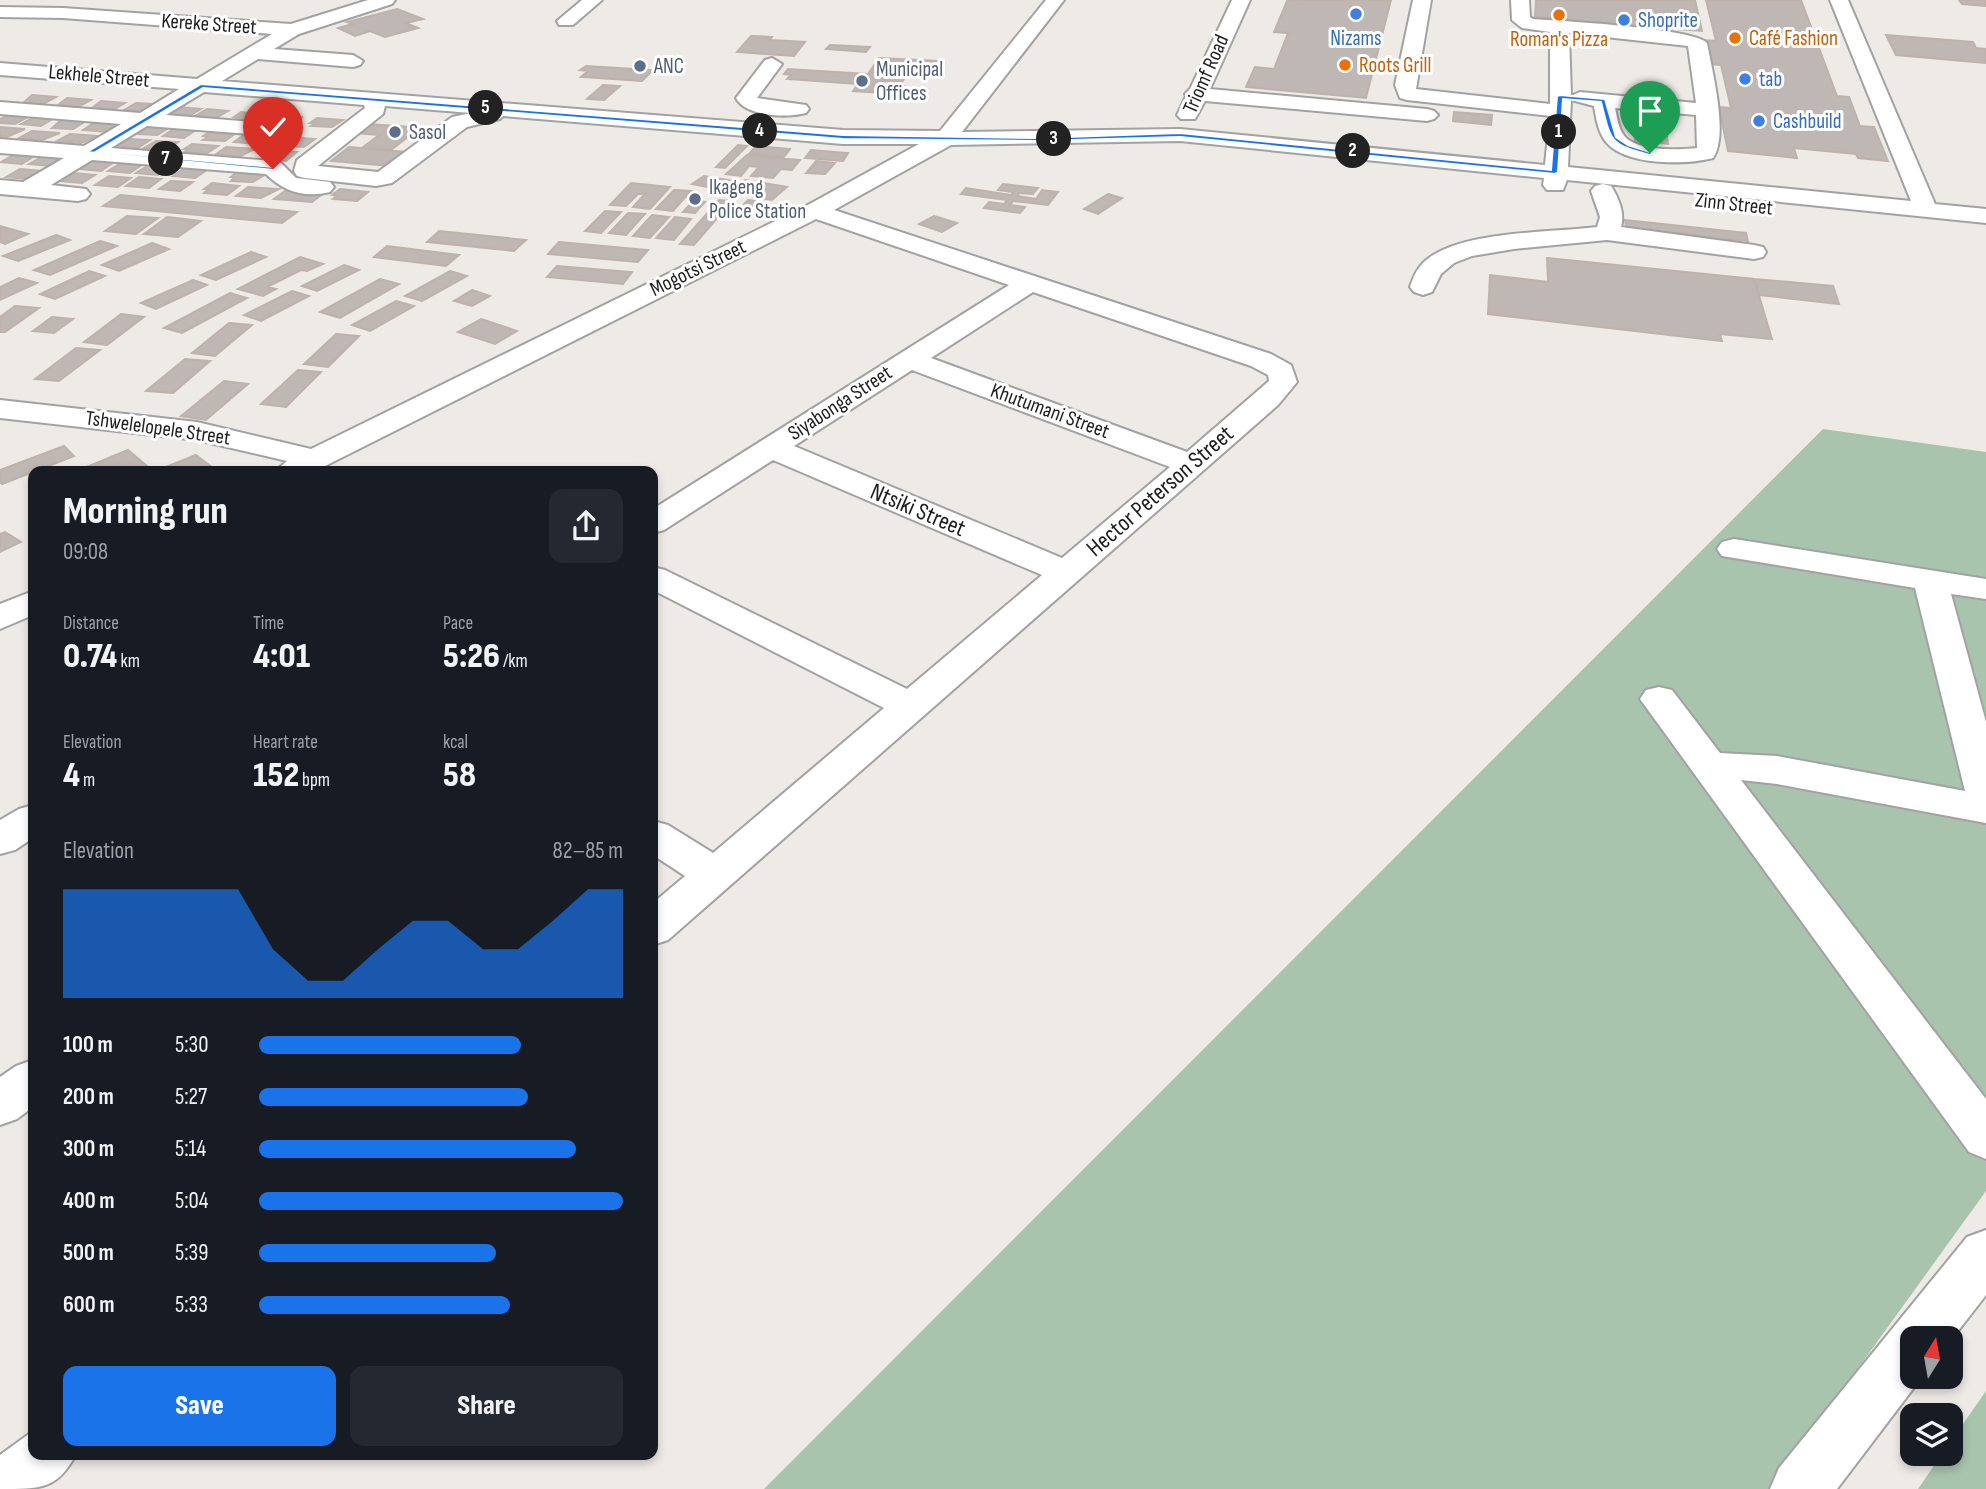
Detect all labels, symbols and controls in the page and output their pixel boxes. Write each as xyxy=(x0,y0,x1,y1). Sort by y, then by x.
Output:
marker: Nizams xyxy=(1348,6,1364,22)
marker: Roman's Pizza xyxy=(1551,7,1567,23)
street label: Kereke Street xyxy=(160,8,258,40)
place label: Shoprite xyxy=(1638,8,1698,33)
marker: Shoprite xyxy=(1616,12,1632,28)
place label: Nizams xyxy=(1330,26,1382,51)
place label: Café Fashion xyxy=(1749,26,1838,51)
place label: Roman's Pizza xyxy=(1510,27,1608,52)
marker: Café Fashion xyxy=(1727,30,1743,46)
street label: Triomf Road xyxy=(1178,31,1234,117)
place label: Roots Grill xyxy=(1359,53,1431,78)
place label: ANC xyxy=(653,54,684,79)
place label: Municipal Offices xyxy=(876,57,943,106)
marker: Roots Grill xyxy=(1337,57,1353,73)
marker: ANC xyxy=(632,58,648,74)
street label: Lekhele Street xyxy=(47,59,151,93)
place label: tab xyxy=(1759,67,1782,92)
marker: tab xyxy=(1737,71,1753,87)
marker: Municipal Offices xyxy=(854,73,870,89)
pin xyxy=(1620,81,1680,153)
pin: 5 xyxy=(468,90,504,126)
icon: arrive xyxy=(1631,92,1669,130)
text: 5 xyxy=(481,96,490,119)
pin xyxy=(243,97,303,169)
icon: check xyxy=(254,108,292,146)
place label: Cashbuild xyxy=(1773,109,1842,134)
marker: Cashbuild xyxy=(1751,113,1767,129)
pin: 4 xyxy=(742,114,778,148)
pin: 1 xyxy=(1542,114,1576,150)
text: 4 xyxy=(755,119,764,142)
place label: Sasol xyxy=(409,120,446,145)
text: 1 xyxy=(1555,120,1562,143)
pin: 3 xyxy=(1036,122,1072,156)
marker: Sasol xyxy=(387,124,403,140)
text: 3 xyxy=(1049,127,1058,150)
pin: 2 xyxy=(1336,134,1370,168)
text: 2 xyxy=(1348,139,1357,162)
pin: 7 xyxy=(148,142,184,176)
text: 7 xyxy=(161,147,170,170)
place label: Ikageng Police Station xyxy=(709,175,806,224)
street label: Zinn Street xyxy=(1694,187,1774,221)
marker: Ikageng Police Station xyxy=(687,191,703,207)
street label: Mogotsi Street xyxy=(646,234,750,302)
street label: Siyabonga Street xyxy=(783,360,897,446)
street label: Khutumani Street xyxy=(987,378,1113,444)
street label: Tshwelelopele Street xyxy=(84,405,232,451)
street label: Hector Peterson Street xyxy=(1081,419,1239,563)
street label: Ntsiki Street xyxy=(866,477,970,543)
text: Morning run xyxy=(63,489,228,534)
button: share xyxy=(549,489,623,563)
text: 09:08 xyxy=(63,538,108,566)
text: Distance xyxy=(63,612,119,635)
text: Time xyxy=(253,612,284,635)
text: Pace xyxy=(443,612,473,635)
text: 0.74 xyxy=(63,635,117,678)
text: 4:01 xyxy=(253,635,310,678)
text: 5:26 xyxy=(443,635,500,678)
text: km xyxy=(117,650,140,673)
text: /km xyxy=(500,650,528,673)
text: Elevation xyxy=(63,731,122,754)
text: Heart rate xyxy=(253,731,318,754)
text: kcal xyxy=(443,731,468,754)
text: 4 xyxy=(63,754,80,797)
text: 152 xyxy=(253,754,299,797)
text: 58 xyxy=(443,754,476,797)
text: m xyxy=(80,769,95,792)
text: bpm xyxy=(299,769,330,792)
text: Elevation xyxy=(63,837,134,865)
text: 82–85 m xyxy=(553,837,623,865)
text: 100 m xyxy=(63,1031,113,1059)
text: 5:30 xyxy=(175,1031,208,1059)
text: 200 m xyxy=(63,1083,114,1111)
text: 5:27 xyxy=(175,1083,207,1111)
text: 300 m xyxy=(63,1135,114,1163)
text: 5:14 xyxy=(175,1135,206,1163)
text: 400 m xyxy=(63,1187,114,1215)
text: 5:04 xyxy=(175,1187,208,1215)
text: 500 m xyxy=(63,1239,114,1267)
text: 5:39 xyxy=(175,1239,208,1267)
text: 600 m xyxy=(63,1291,115,1319)
text: 5:33 xyxy=(175,1291,208,1319)
north arrow xyxy=(1900,1326,1964,1390)
map controls xyxy=(1900,1326,1963,1466)
button: Save xyxy=(63,1366,336,1446)
button: Share xyxy=(350,1366,623,1446)
button: layers xyxy=(1900,1403,1963,1466)

